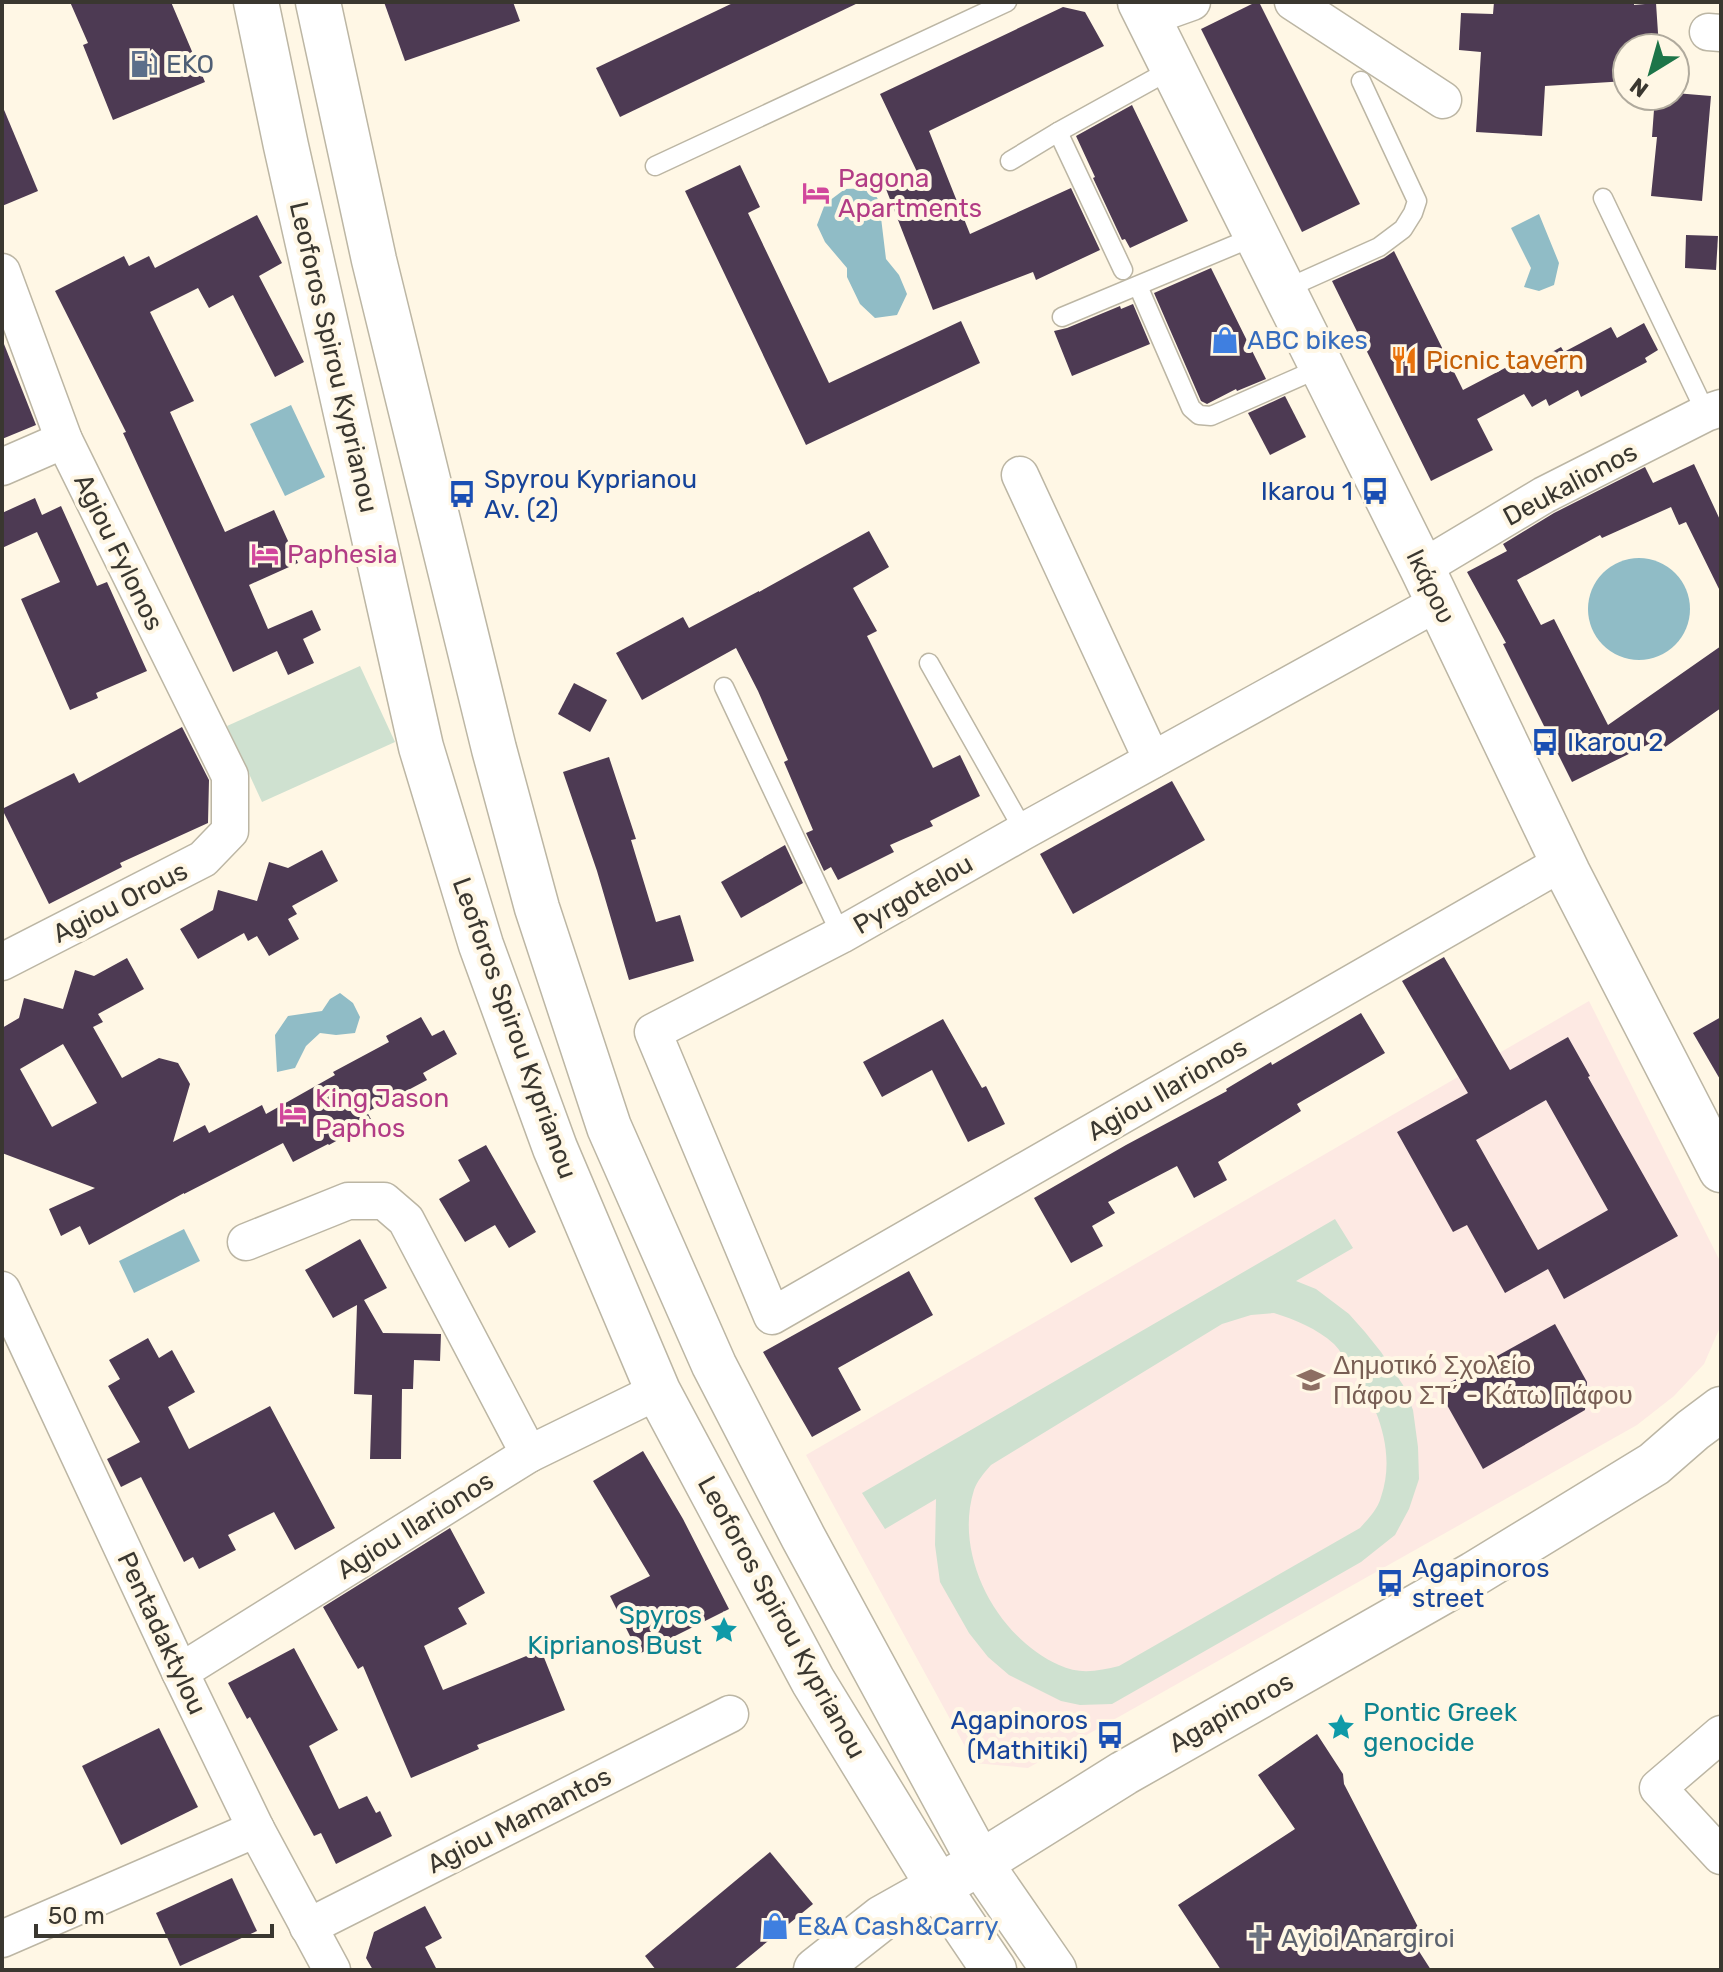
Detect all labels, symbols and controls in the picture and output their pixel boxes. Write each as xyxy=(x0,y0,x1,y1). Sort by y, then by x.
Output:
north arrow xyxy=(1611,32,1691,112)
fuel station icon: EKO xyxy=(129,49,159,79)
place label: EKO xyxy=(166,49,214,80)
text: N xyxy=(1625,72,1654,103)
place label: Pagona Apartments xyxy=(838,163,982,224)
hotel icon: Pagona Apartments xyxy=(801,178,831,208)
street label: Leoforos Spirou Kyprianou xyxy=(283,199,384,516)
shop icon: ABC bikes xyxy=(1210,325,1240,355)
place label: ABC bikes xyxy=(1247,325,1368,356)
restaurant icon: Picnic tavern xyxy=(1389,345,1419,375)
place label: Picnic tavern xyxy=(1426,345,1584,376)
street label: Deukalionos xyxy=(1498,436,1642,533)
place label: Spyrou Kyprianou Av. (2) xyxy=(484,464,697,525)
street label: Agiou Fylonos xyxy=(67,469,170,636)
place label: Ikarou 1 xyxy=(1261,476,1353,507)
bus stop icon: Ikarou 1 xyxy=(1360,476,1390,506)
bus stop icon: Spyrou Kyprianou Av. (2) xyxy=(447,479,477,509)
hotel icon: Paphesia xyxy=(250,539,280,569)
place label: Paphesia xyxy=(287,539,398,570)
street label: Ικάρου xyxy=(1399,544,1462,628)
bus stop icon: Ikarou 2 xyxy=(1530,727,1560,757)
place label: Ikarou 2 xyxy=(1567,727,1663,758)
street label: Pyrgotelou xyxy=(848,848,978,941)
street label: Agiou Orous xyxy=(48,855,193,950)
street label: Leoforos Spirou Kyprianou xyxy=(446,873,583,1183)
street label: Agiou Ilarionos xyxy=(1082,1031,1252,1148)
place label: King Jason Paphos xyxy=(315,1083,449,1144)
hotel icon: King Jason Paphos xyxy=(278,1098,308,1128)
place label: Δημοτικό Σχολείο Πάφου ΣΤ΄ - Κάτω Πάφου xyxy=(1333,1350,1633,1411)
school or university icon: Δημοτικό Σχολείο Πάφου ΣΤ΄ - Κάτω Πάφου xyxy=(1296,1365,1326,1395)
street label: Agiou Ilarionos xyxy=(331,1465,499,1586)
street label: Leoforos Spirou Kyprianou xyxy=(691,1471,872,1764)
street label: Pentadaktylou xyxy=(110,1547,213,1719)
place label: Agapinoros street xyxy=(1412,1553,1549,1614)
bus stop icon: Agapinoros street xyxy=(1375,1568,1405,1598)
place label: Spyros Kiprianos Bust xyxy=(527,1600,702,1661)
place icon: Spyros Kiprianos Bust xyxy=(709,1615,739,1645)
street label: Agapinoros xyxy=(1164,1666,1299,1759)
place label: Pontic Greek genocide xyxy=(1363,1697,1518,1758)
place label: Agapinoros (Mathitiki) xyxy=(951,1705,1088,1766)
place icon: Pontic Greek genocide xyxy=(1326,1712,1356,1742)
bus stop icon: Agapinoros (Mathitiki) xyxy=(1095,1720,1125,1750)
street label: Agiou Mamantos xyxy=(422,1761,616,1880)
scale bar xyxy=(36,1888,272,1938)
text: 50 m xyxy=(48,1902,105,1930)
shop icon: E&A Cash&Carry xyxy=(760,1911,790,1941)
place label: E&A Cash&Carry xyxy=(797,1911,999,1942)
church icon: Ayioi Anargiroi xyxy=(1244,1923,1274,1953)
place label: Ayioi Anargiroi xyxy=(1281,1923,1455,1954)

